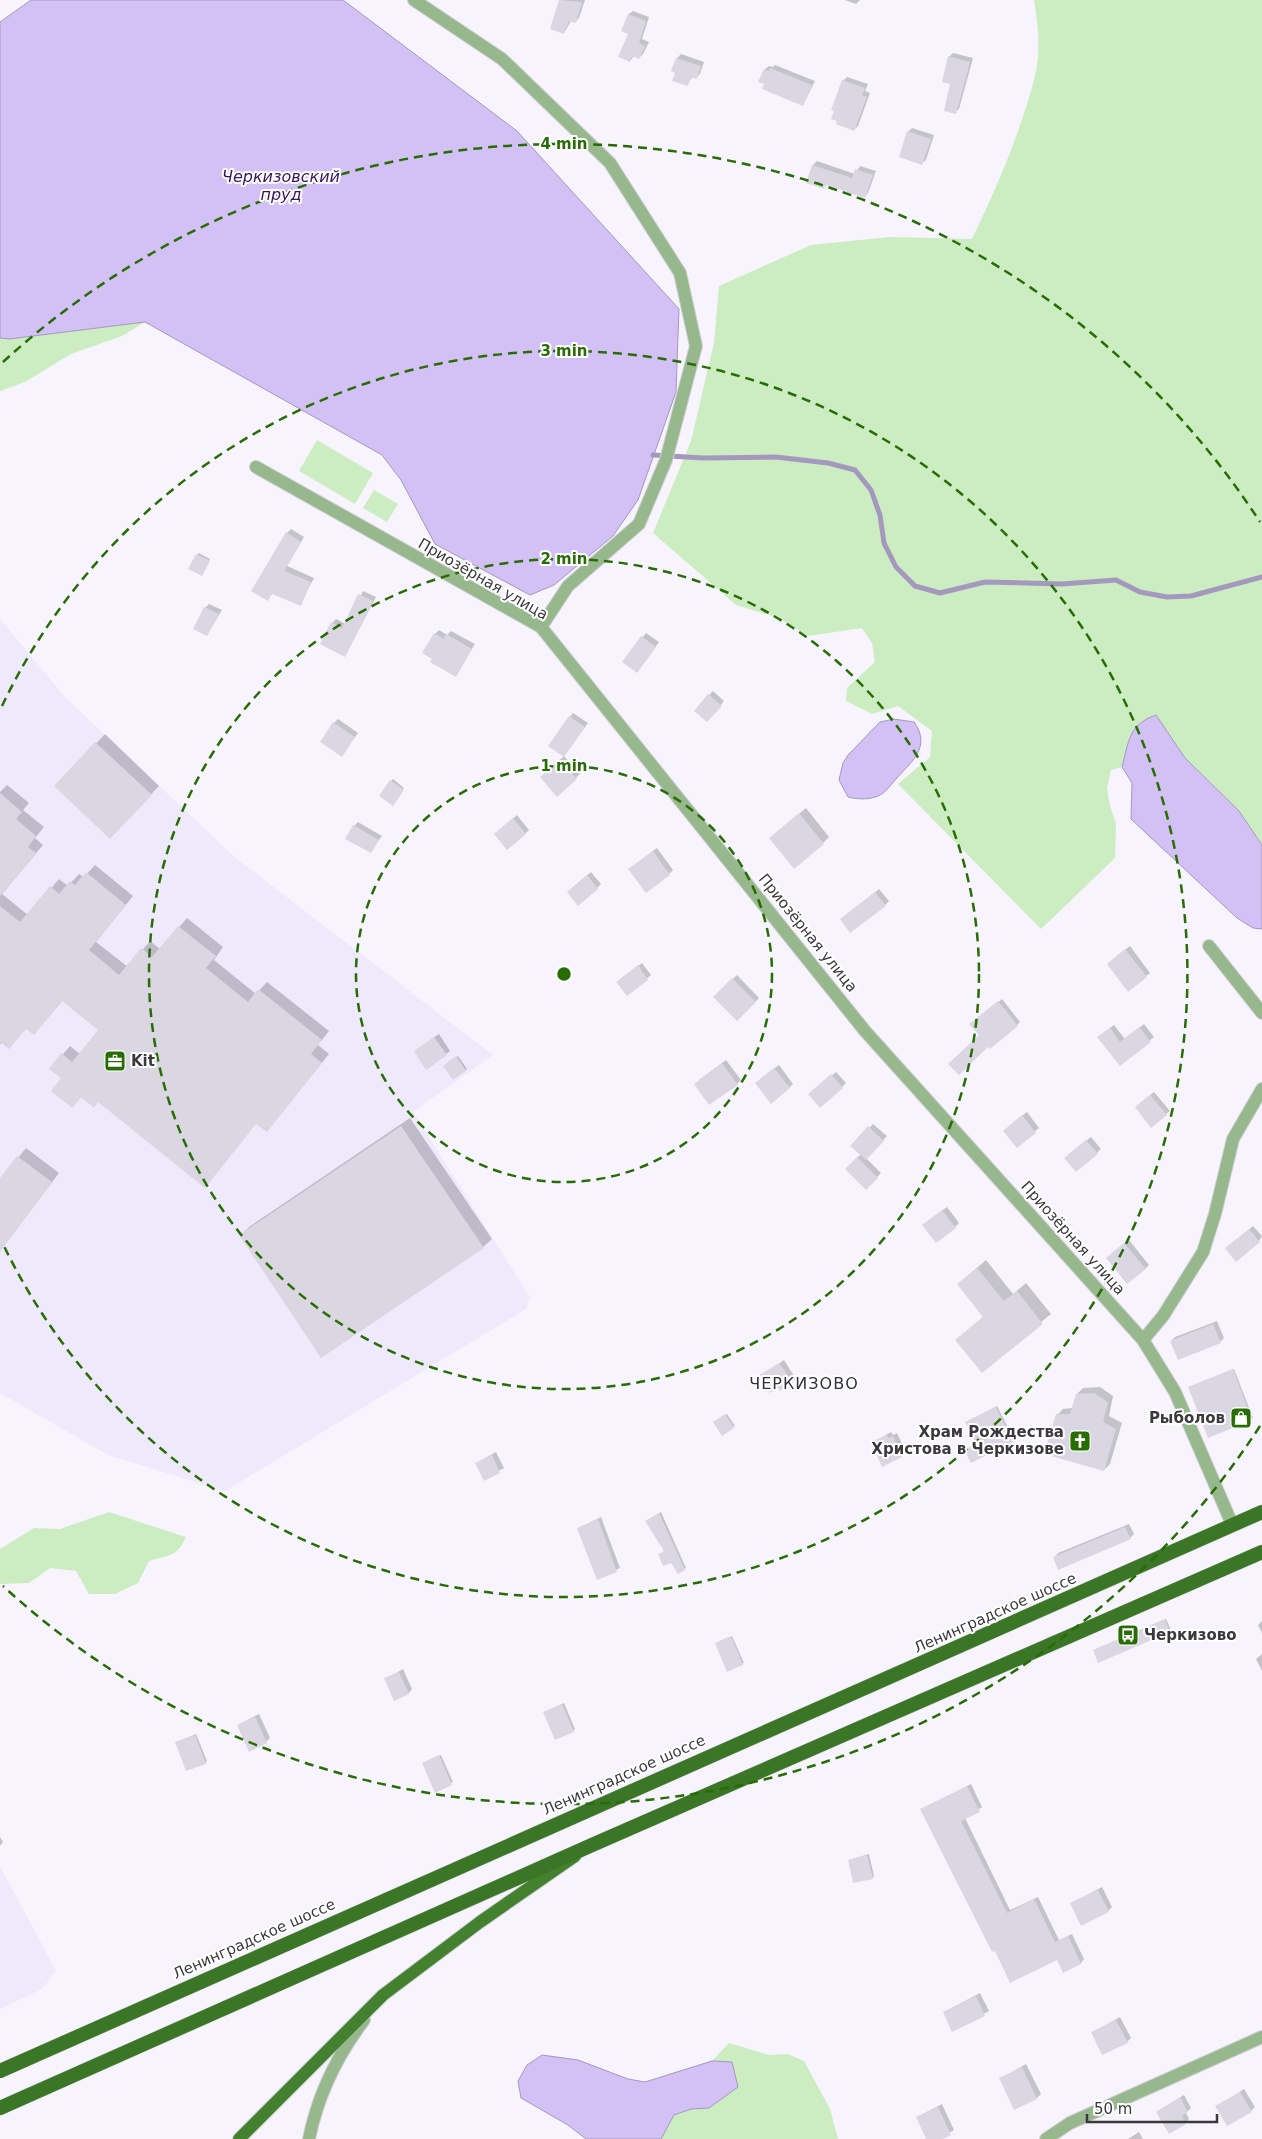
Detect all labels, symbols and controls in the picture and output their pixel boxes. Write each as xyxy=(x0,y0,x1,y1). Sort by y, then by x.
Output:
text: 4 min xyxy=(540,135,588,153)
water label: Черкизовский пруд xyxy=(222,167,340,204)
text: 3 min xyxy=(540,342,588,360)
street label: Приозёрная улица xyxy=(415,534,551,624)
text: 2 min xyxy=(540,550,588,568)
text: 1 min xyxy=(540,757,588,775)
street label: Приозёрная улица xyxy=(755,870,861,996)
centre of rings xyxy=(555,965,573,983)
office icon: Kit xyxy=(103,1049,127,1073)
place label: Kit xyxy=(131,1052,155,1070)
street label: Приозёрная улица xyxy=(1017,1177,1129,1299)
district label: ЧЕРКИЗОВО xyxy=(749,1374,859,1393)
shop icon: Рыболов xyxy=(1229,1406,1253,1430)
place label: Рыболов xyxy=(1149,1409,1225,1427)
place label: Храм Рождества Христова в Черкизове xyxy=(871,1423,1064,1458)
church icon: Храм Рождества Христова в Черкизове xyxy=(1068,1429,1092,1453)
street label: Ленинградское шоссе xyxy=(911,1569,1079,1657)
bus stop icon: Черкизово xyxy=(1116,1623,1140,1647)
place label: Черкизово xyxy=(1144,1626,1237,1644)
street label: Ленинградское шоссе xyxy=(540,1731,708,1819)
street label: Ленинградское шоссе xyxy=(170,1895,338,1983)
scale bar xyxy=(1087,2092,1217,2124)
text: 50 m xyxy=(1094,2100,1132,2118)

